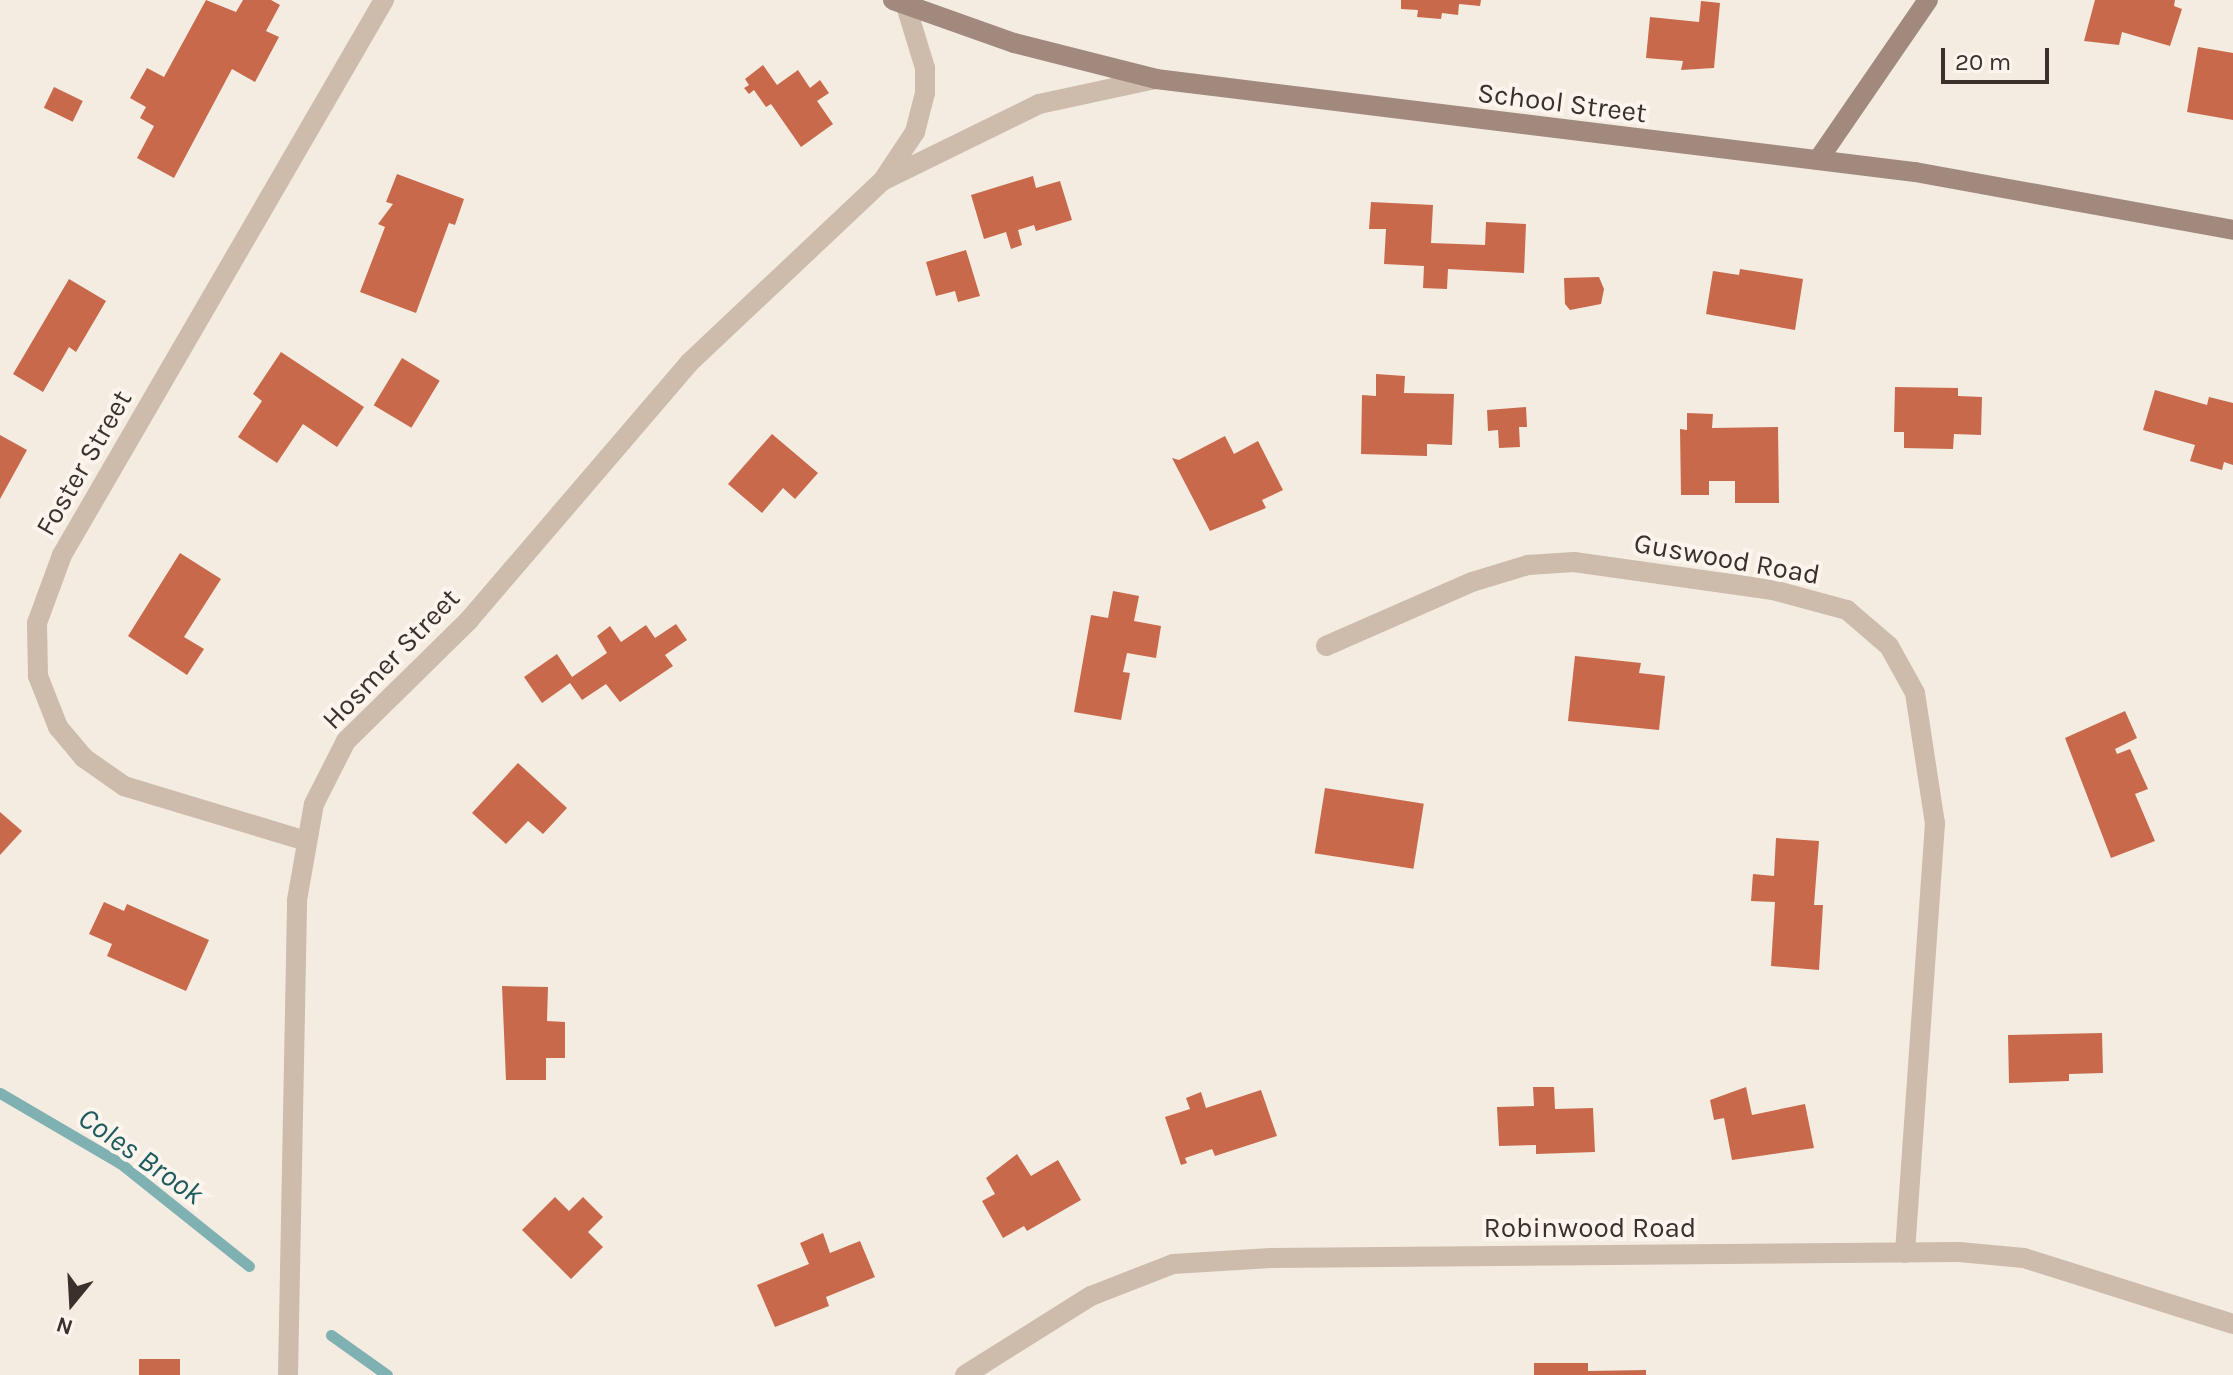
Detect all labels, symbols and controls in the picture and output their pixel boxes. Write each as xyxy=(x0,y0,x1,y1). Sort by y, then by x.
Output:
scale bar xyxy=(1945,32,2053,82)
text: 20 m xyxy=(1955,48,2011,76)
street label: School Street xyxy=(1475,76,1649,130)
street label: Foster Street xyxy=(29,384,139,542)
street label: Guswood Road xyxy=(1631,526,1823,592)
street label: Hosmer Street xyxy=(315,582,467,736)
water label: Coles Brook xyxy=(71,1100,211,1212)
street label: Robinwood Road xyxy=(1484,1211,1696,1245)
north arrow xyxy=(32,1263,112,1343)
text: N xyxy=(53,1311,76,1341)

